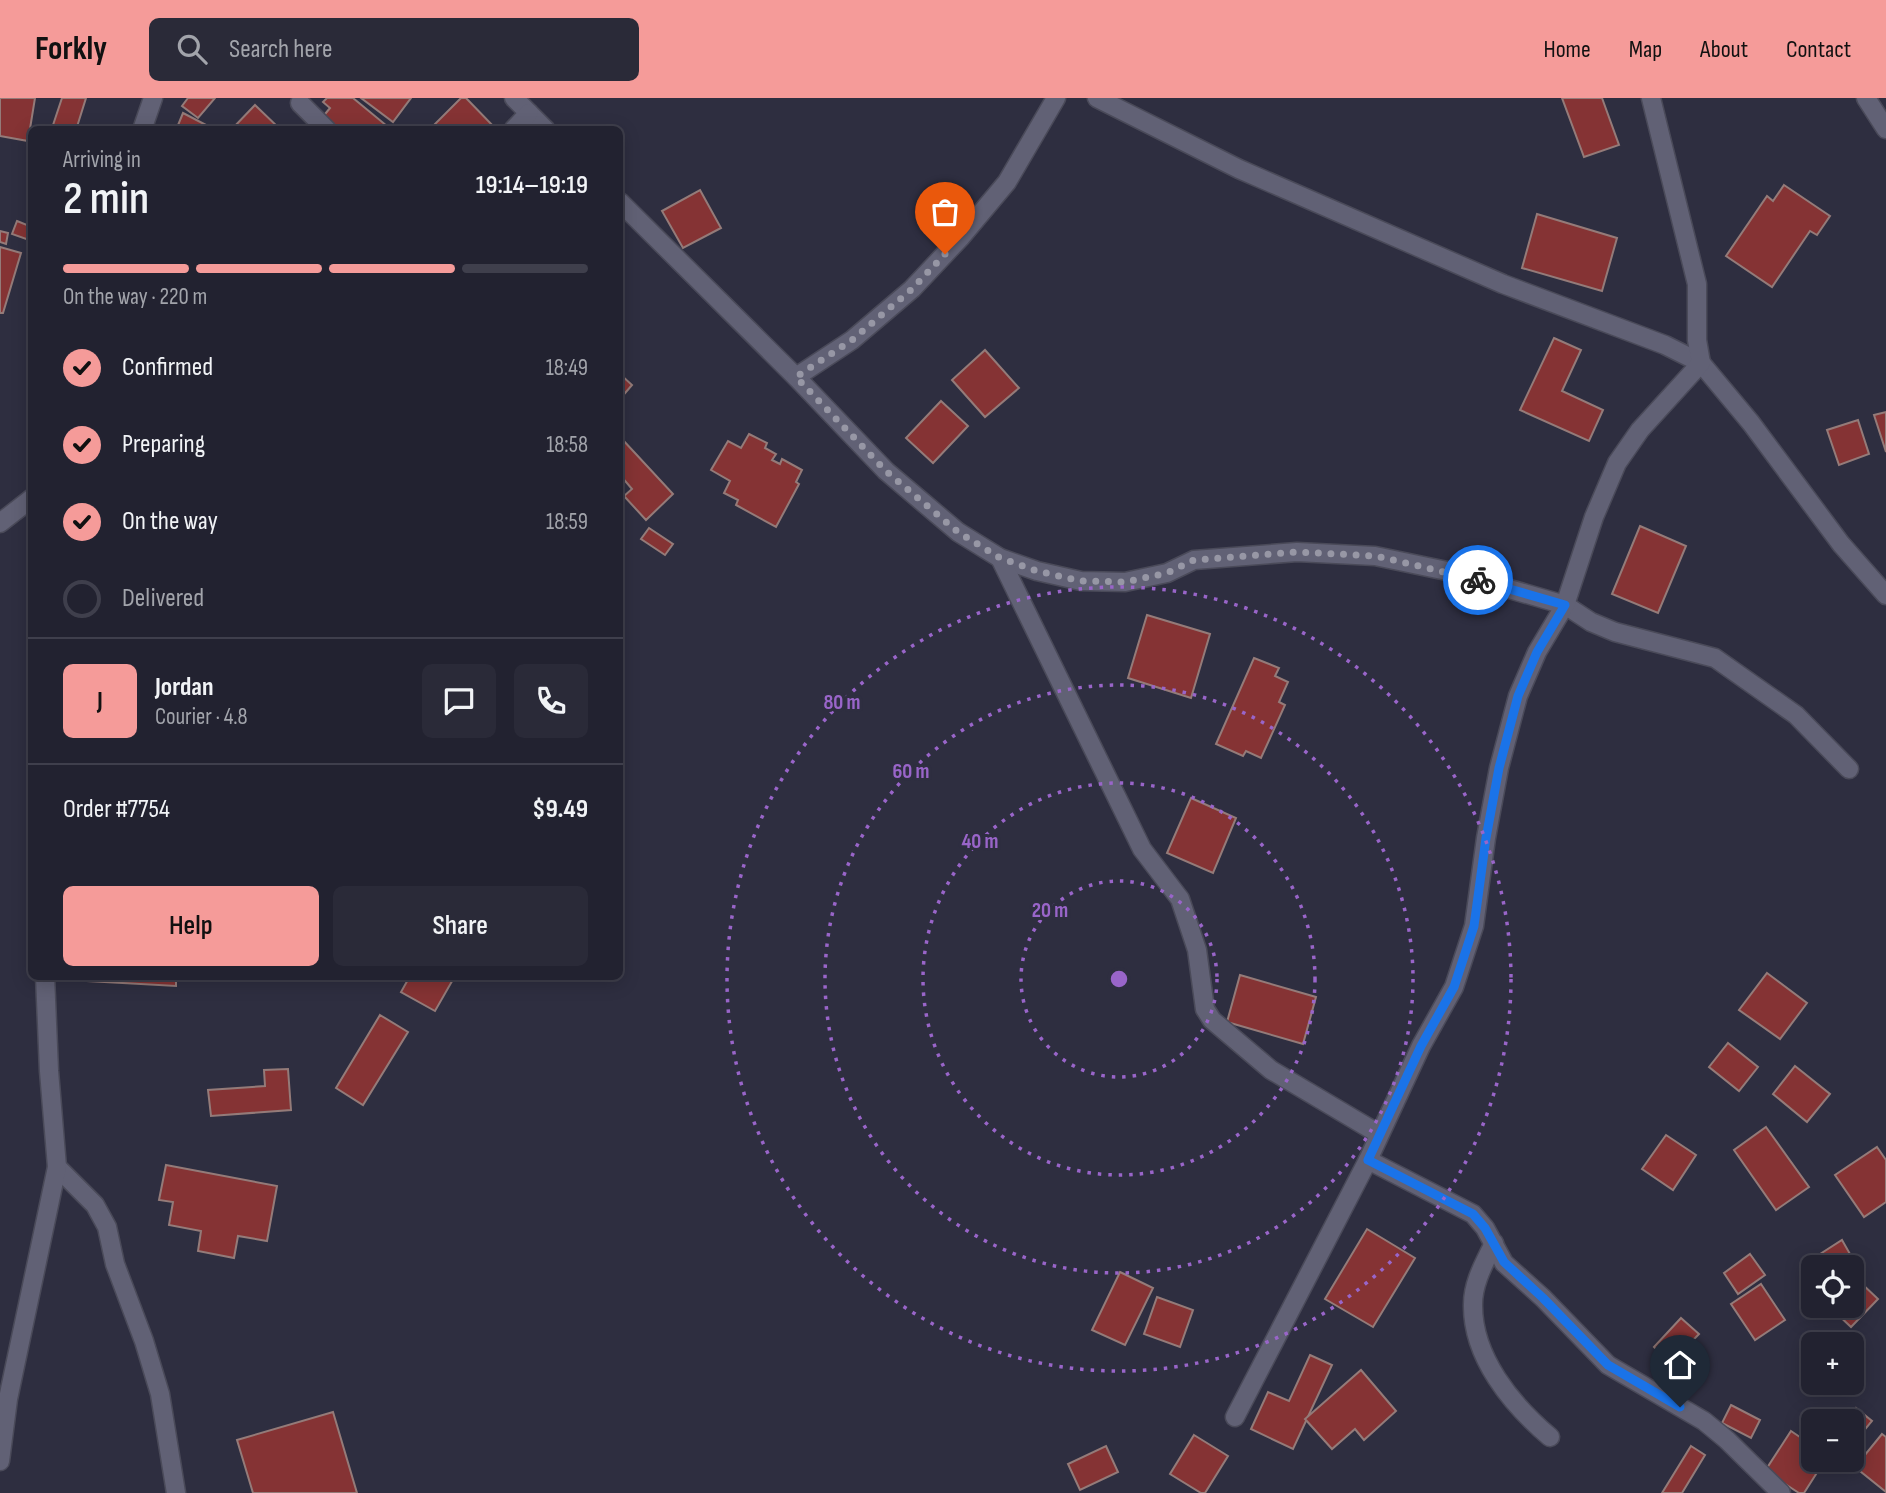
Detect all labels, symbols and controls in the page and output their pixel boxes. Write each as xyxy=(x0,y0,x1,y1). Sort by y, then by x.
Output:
search box xyxy=(149,18,639,81)
text: Forkly xyxy=(35,29,107,69)
icon: search xyxy=(173,30,211,68)
text: Search here xyxy=(229,34,332,65)
text: Home xyxy=(1543,35,1591,64)
text: Map xyxy=(1629,35,1662,64)
text: About xyxy=(1700,35,1748,64)
text: Contact xyxy=(1786,35,1851,64)
text: Arriving in xyxy=(63,146,141,174)
text: 19:14–19:19 xyxy=(476,170,588,201)
text: 2 min xyxy=(63,172,149,227)
pin xyxy=(915,182,975,254)
icon: bag xyxy=(926,193,964,231)
text: On the way · 220 m xyxy=(63,283,207,311)
icon: check xyxy=(63,349,101,387)
text: Confirmed xyxy=(122,352,213,383)
text: 18:49 xyxy=(546,354,588,382)
icon: check xyxy=(63,426,101,464)
text: Preparing xyxy=(122,429,205,460)
text: 18:58 xyxy=(546,431,588,459)
icon: check xyxy=(63,503,101,541)
text: On the way xyxy=(122,506,218,537)
text: 18:59 xyxy=(546,508,588,536)
courier xyxy=(1443,545,1513,615)
icon: bike xyxy=(1459,561,1497,599)
text: Delivered xyxy=(122,583,204,614)
button: chat xyxy=(422,664,496,738)
button: phone xyxy=(514,664,588,738)
text: Jordan xyxy=(155,672,213,703)
text: J xyxy=(97,686,103,717)
text: 80 m xyxy=(823,690,861,715)
text: Courier · 4.8 xyxy=(155,703,248,731)
text: 60 m xyxy=(892,759,930,784)
text: Order #7754 xyxy=(63,794,170,825)
text: $9.49 xyxy=(532,794,588,825)
text: 40 m xyxy=(962,829,998,854)
button: Help xyxy=(63,886,319,966)
button: Share xyxy=(333,886,588,966)
text: 20 m xyxy=(1032,898,1068,923)
centre of rings xyxy=(1107,967,1131,991)
map controls xyxy=(1801,1255,1864,1472)
button: locate xyxy=(1801,1255,1864,1318)
button: + xyxy=(1801,1332,1864,1395)
pin xyxy=(1650,1335,1710,1407)
icon: home xyxy=(1661,1346,1699,1384)
button: − xyxy=(1801,1409,1864,1472)

